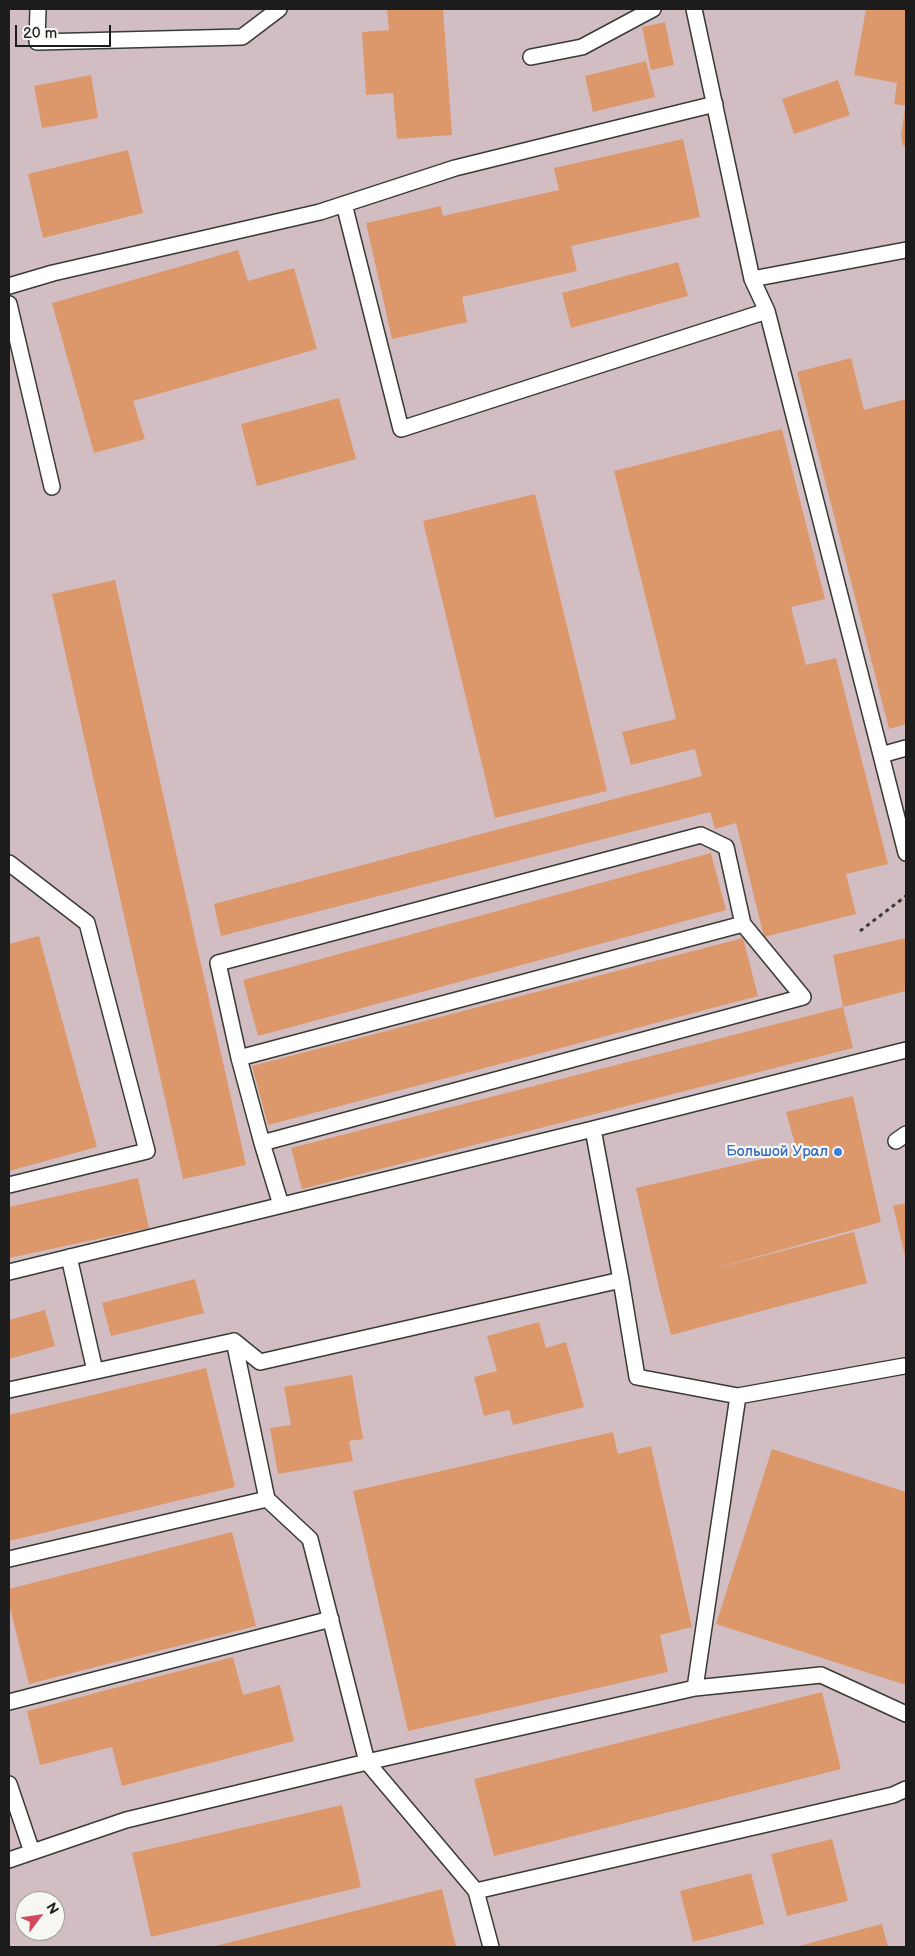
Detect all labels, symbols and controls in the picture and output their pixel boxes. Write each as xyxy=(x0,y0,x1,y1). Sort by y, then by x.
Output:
scale bar xyxy=(18,15,114,47)
text: 20 m xyxy=(23,24,57,43)
place label: Большой Урал xyxy=(726,1143,828,1161)
marker: Большой Урал xyxy=(832,1146,844,1158)
north arrow xyxy=(15,1891,65,1941)
text: N xyxy=(42,1900,62,1917)

